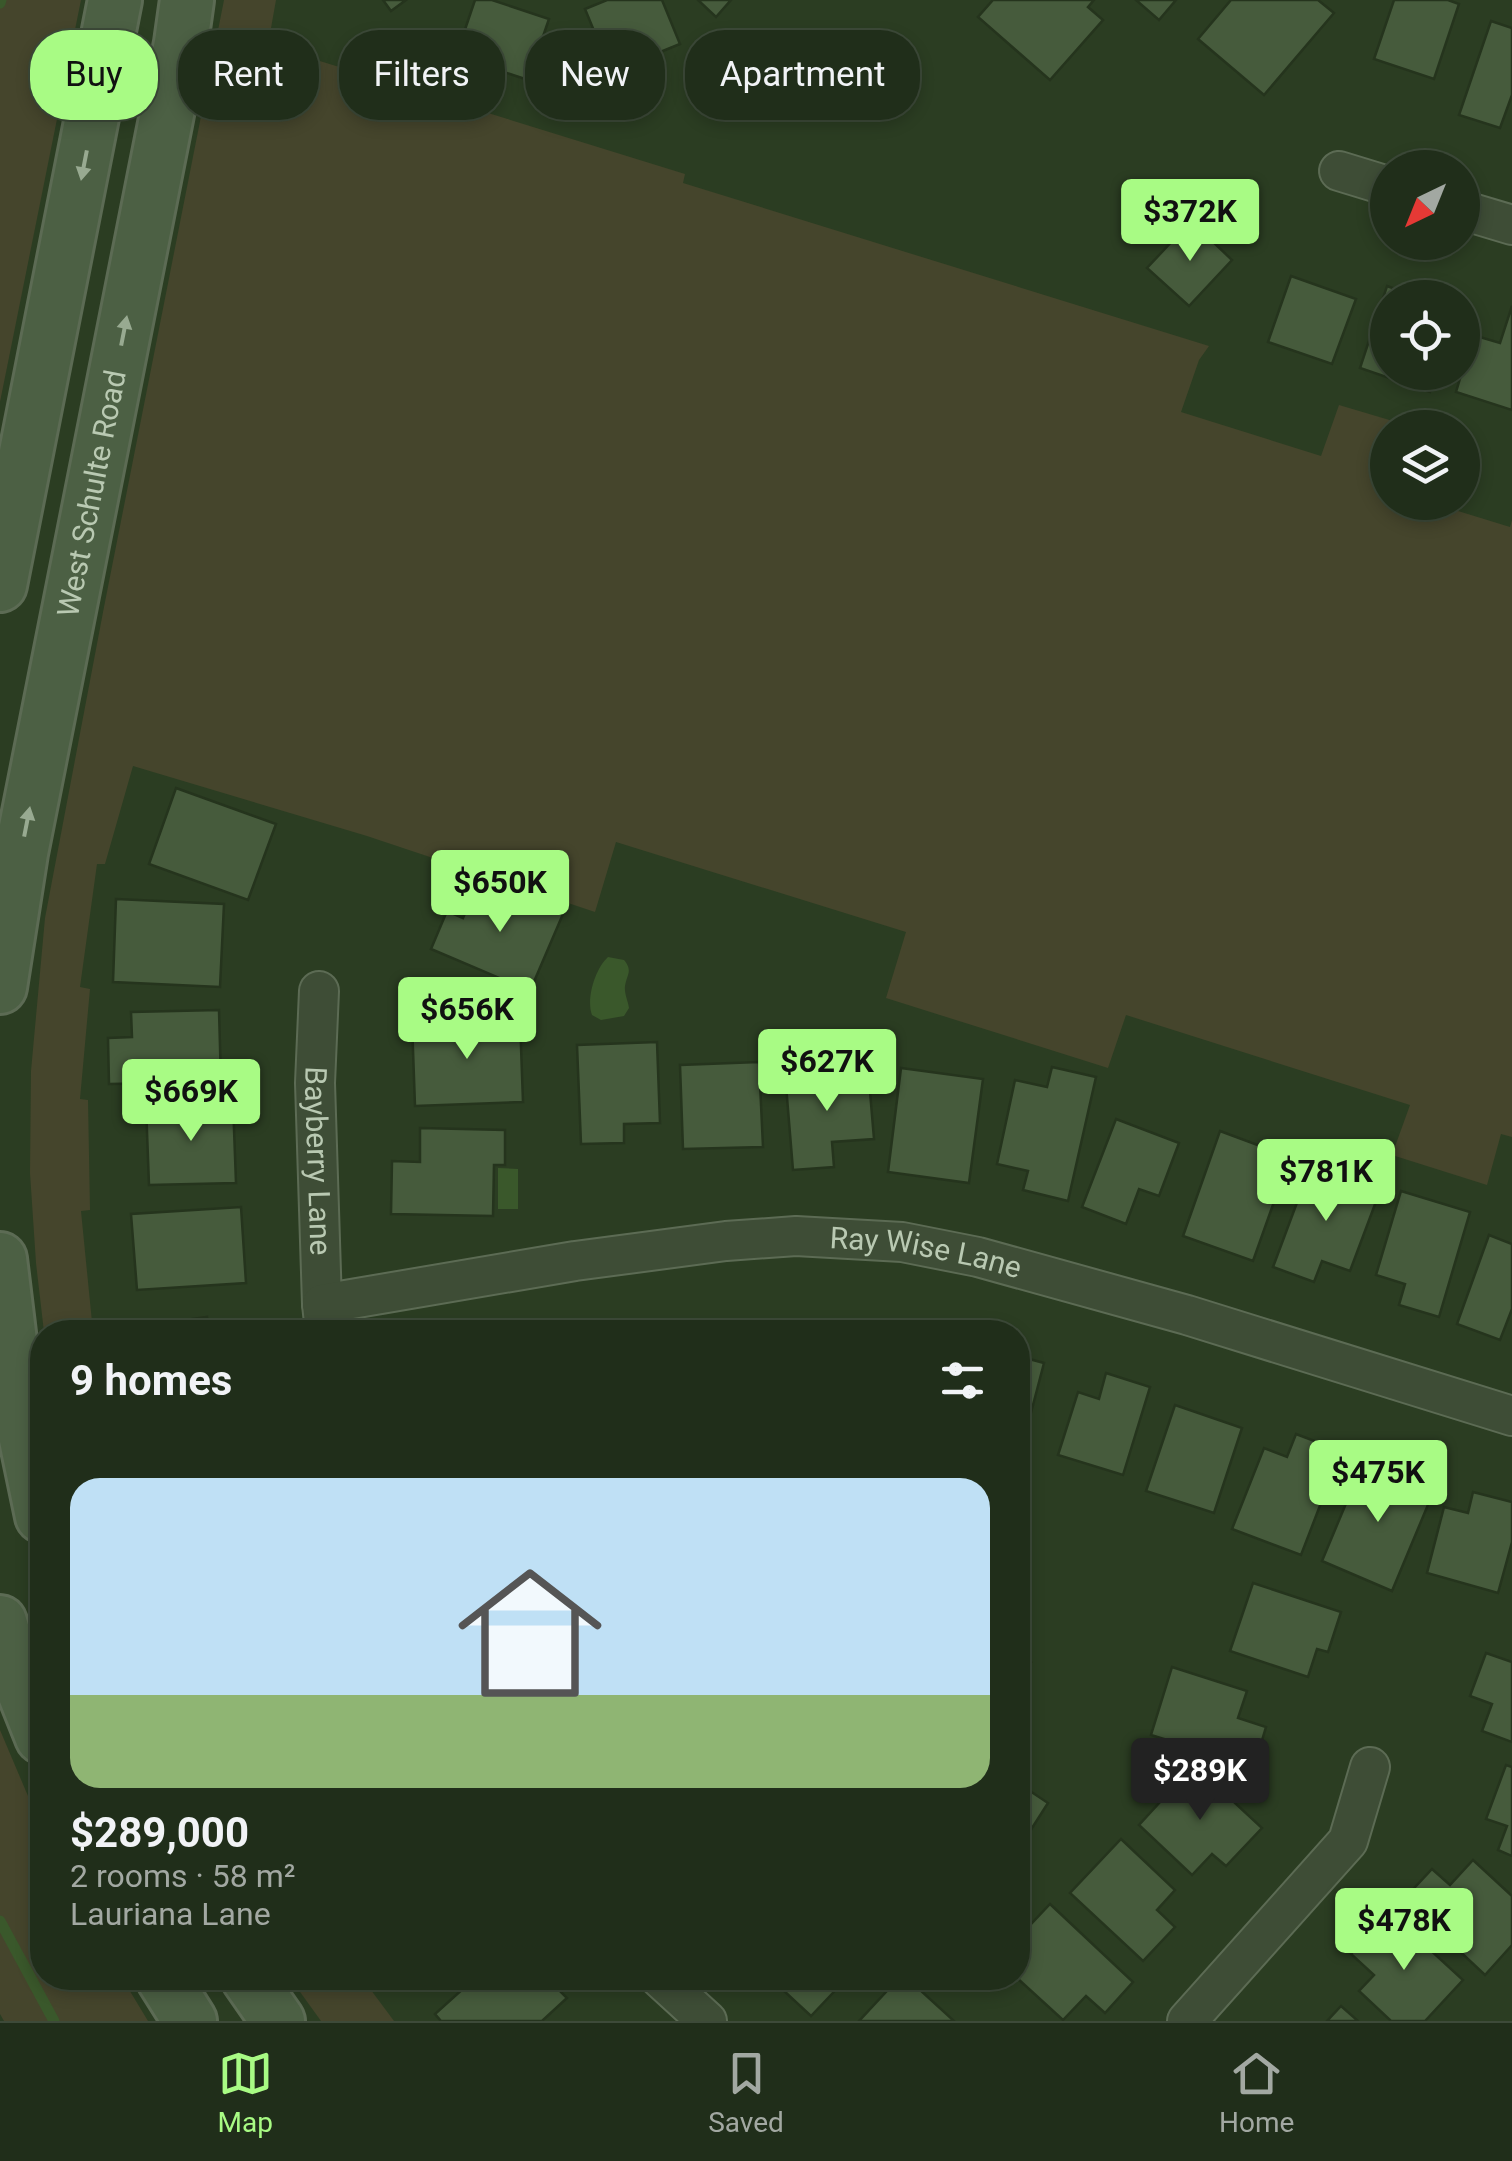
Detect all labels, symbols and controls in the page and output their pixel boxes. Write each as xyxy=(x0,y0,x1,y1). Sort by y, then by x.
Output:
chip: Buy xyxy=(30,30,158,120)
chip: Rent xyxy=(178,30,319,120)
chip: Filters xyxy=(339,30,505,120)
chip: New xyxy=(525,30,665,120)
chip: Apartment xyxy=(685,30,920,120)
one-way arrow xyxy=(76,149,91,181)
north arrow xyxy=(1370,150,1480,260)
map controls xyxy=(1370,150,1480,520)
pin: $372K xyxy=(1120,179,1260,264)
text: $372K xyxy=(1143,192,1237,230)
button: locate xyxy=(1370,280,1480,390)
one-way arrow xyxy=(116,316,132,347)
street label: West Schulte Road xyxy=(50,367,133,620)
button: layers xyxy=(1370,410,1480,520)
one-way arrow xyxy=(19,806,35,837)
pin: $650K xyxy=(430,850,570,935)
text: $650K xyxy=(453,863,547,901)
pin: $656K xyxy=(397,977,537,1062)
text: $656K xyxy=(420,990,514,1028)
pin: $627K xyxy=(757,1029,897,1114)
text: $627K xyxy=(780,1042,874,1080)
pin: $669K xyxy=(121,1059,261,1144)
street label: Bayberry Lane xyxy=(298,1066,338,1256)
text: $669K xyxy=(144,1072,238,1110)
pin: $781K xyxy=(1256,1139,1396,1224)
text: $781K xyxy=(1279,1152,1373,1190)
street label: Ray Wise Lane xyxy=(829,1220,1025,1285)
icon: filters xyxy=(935,1353,990,1408)
text: 9 homes xyxy=(70,1356,232,1405)
pin: $475K xyxy=(1308,1440,1448,1525)
text: $475K xyxy=(1331,1453,1425,1491)
icon: home xyxy=(440,1543,620,1723)
pin: $289K xyxy=(1130,1738,1270,1823)
text: $289K xyxy=(1153,1751,1247,1789)
text: $289,000 xyxy=(70,1808,249,1857)
text: 2 rooms · 58 m² xyxy=(70,1857,295,1895)
pin: $478K xyxy=(1334,1888,1474,1973)
text: Lauriana Lane xyxy=(70,1895,271,1933)
text: $478K xyxy=(1357,1901,1451,1939)
tab: Map xyxy=(218,2046,273,2139)
tab: Saved xyxy=(708,2046,784,2139)
tab: Home xyxy=(1219,2046,1294,2139)

